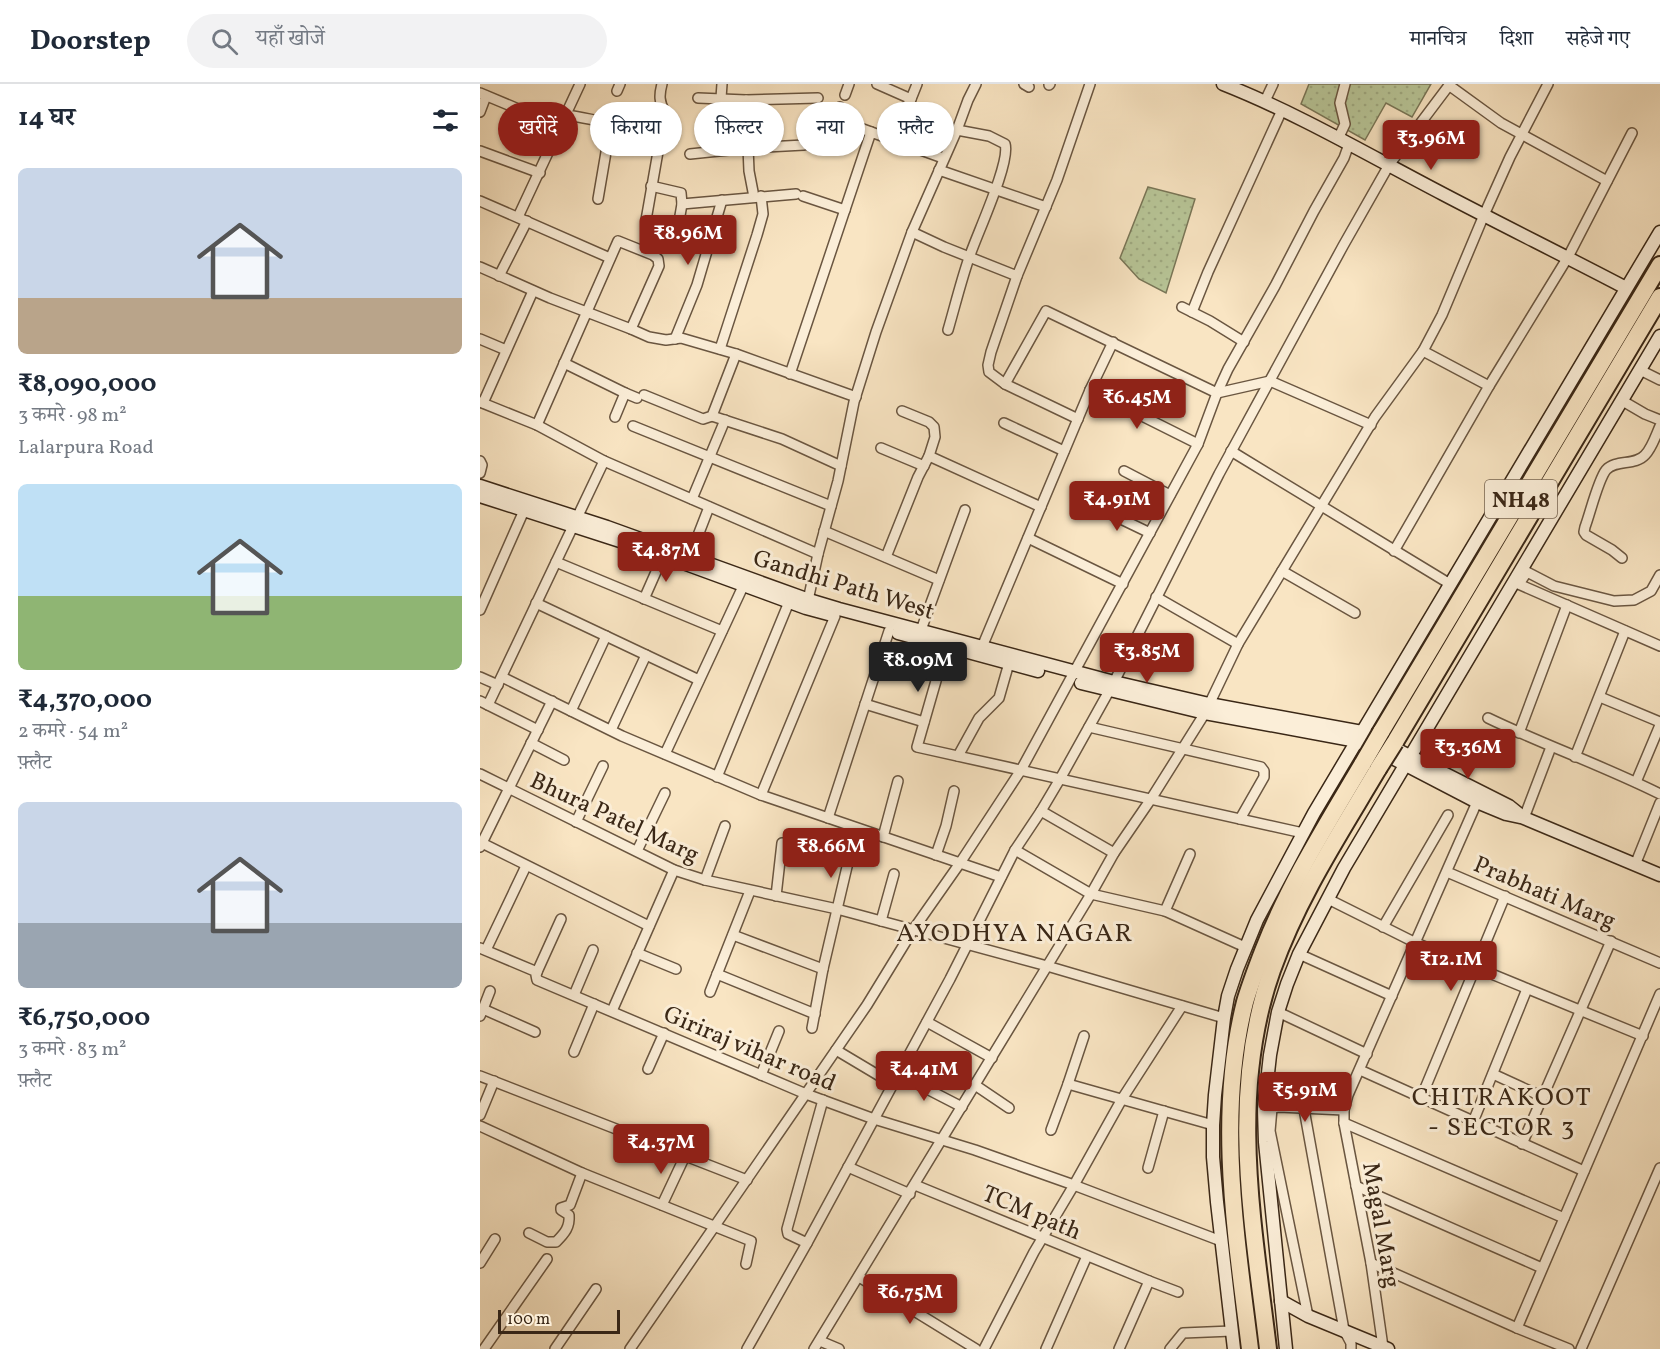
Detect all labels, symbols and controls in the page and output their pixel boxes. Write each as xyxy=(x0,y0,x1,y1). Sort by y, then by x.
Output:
search box xyxy=(187,14,607,68)
text: Doorstep xyxy=(30,22,151,61)
text: यहाँ खोजें xyxy=(256,24,325,55)
icon: search xyxy=(208,25,241,58)
text: मानचित्र xyxy=(1410,25,1467,54)
text: दिशा xyxy=(1500,25,1533,54)
text: सहेजे गए xyxy=(1566,25,1630,54)
text: 14 घर xyxy=(18,100,75,136)
chip: खरीदें xyxy=(498,102,578,156)
chip: किराया xyxy=(590,102,682,156)
chip: फ़िल्टर xyxy=(694,102,784,156)
chip: नया xyxy=(796,102,865,156)
chip: फ़्लैट xyxy=(877,102,954,156)
icon: filters xyxy=(429,104,462,137)
pin: ₹3.96M xyxy=(1382,120,1480,171)
text: ₹3.96M xyxy=(1397,125,1465,153)
icon: home xyxy=(186,207,294,315)
pin: ₹8.96M xyxy=(639,215,737,266)
text: ₹8.96M xyxy=(653,220,723,248)
text: ₹8,090,000 xyxy=(18,366,157,402)
pin: ₹6.45M xyxy=(1088,379,1186,430)
text: ₹6.45M xyxy=(1103,384,1171,412)
text: 3 कमरे · 98 m² xyxy=(18,402,127,430)
text: Lalarpura Road xyxy=(18,434,154,462)
road number: NH48 xyxy=(1485,480,1557,518)
pin: ₹4.91M xyxy=(1068,481,1166,532)
text: ₹4.91M xyxy=(1083,486,1151,514)
icon: home xyxy=(186,523,294,631)
pin: ₹4.87M xyxy=(617,532,715,583)
text: ₹4.87M xyxy=(632,537,700,565)
street label: Gandhi Path West xyxy=(748,542,938,630)
pin: ₹3.85M xyxy=(1098,633,1196,684)
text: ₹3.85M xyxy=(1114,638,1180,666)
pin: ₹8.09M xyxy=(869,642,967,693)
text: ₹8.09M xyxy=(883,647,953,675)
text: ₹4,370,000 xyxy=(18,682,152,718)
text: 2 कमरे · 54 m² xyxy=(18,718,128,746)
pin: ₹3.36M xyxy=(1419,729,1517,780)
text: ₹3.36M xyxy=(1434,734,1502,762)
text: फ़्लैट xyxy=(18,750,51,778)
street label: Bhura Patel Marg xyxy=(524,765,704,873)
pin: ₹8.66M xyxy=(782,828,880,879)
text: ₹8.66M xyxy=(797,833,865,861)
icon: home xyxy=(186,841,294,949)
street label: Prabhati Marg xyxy=(1468,849,1621,939)
district label: AYODHYA NAGAR xyxy=(896,916,1134,952)
pin: ₹12.1M xyxy=(1402,941,1500,992)
text: ₹12.1M xyxy=(1420,946,1482,974)
street label: Giriraj vihar road xyxy=(658,998,841,1101)
text: ₹6,750,000 xyxy=(18,1000,150,1036)
text: 3 कमरे · 83 m² xyxy=(18,1036,127,1064)
pin: ₹4.41M xyxy=(875,1051,973,1102)
text: ₹4.41M xyxy=(890,1056,958,1084)
text: फ़्लैट xyxy=(18,1068,51,1096)
pin: ₹5.91M xyxy=(1256,1072,1354,1123)
text: ₹5.91M xyxy=(1273,1077,1337,1105)
district label: CHITRAKOOT - SECTOR 3 xyxy=(1412,1080,1592,1146)
pin: ₹4.37M xyxy=(612,1124,710,1175)
text: ₹4.37M xyxy=(627,1129,695,1157)
street label: Magal Marg xyxy=(1352,1160,1408,1291)
street label: TCM path xyxy=(976,1178,1086,1250)
pin: ₹6.75M xyxy=(861,1274,959,1325)
text: ₹6.75M xyxy=(877,1279,943,1307)
scale bar xyxy=(498,1307,620,1334)
text: 100 m xyxy=(507,1309,550,1331)

